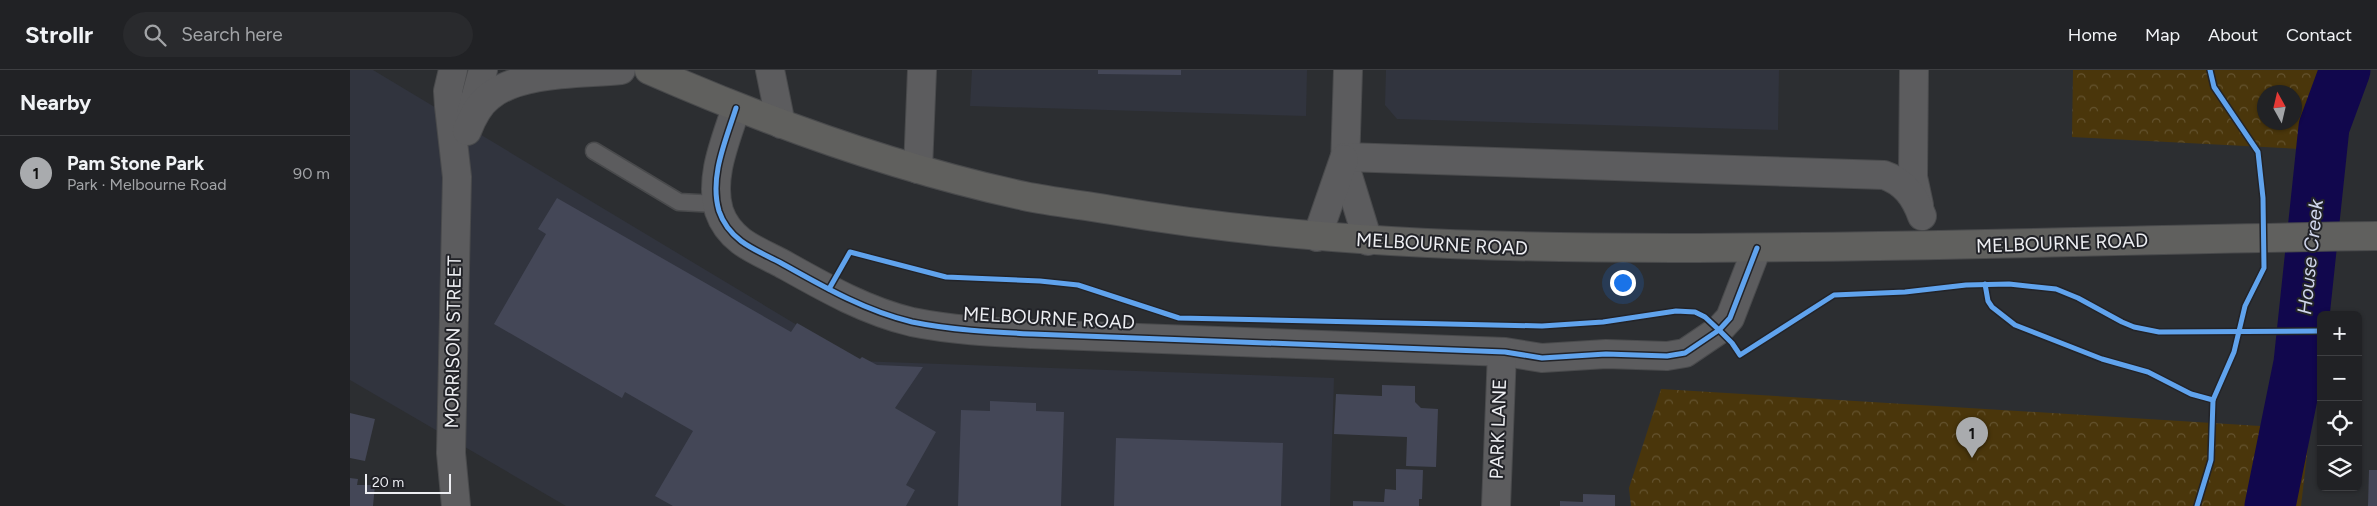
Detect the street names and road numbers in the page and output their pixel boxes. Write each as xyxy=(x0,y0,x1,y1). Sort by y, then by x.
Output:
street label: MELBOURNE ROAD xyxy=(1355,228,1529,260)
street label: MELBOURNE ROAD xyxy=(1976,229,2148,257)
street label: MORRISON STREET xyxy=(440,255,466,428)
street label: MELBOURNE ROAD xyxy=(962,302,1136,334)
street label: PARK LANE xyxy=(1485,378,1511,480)

